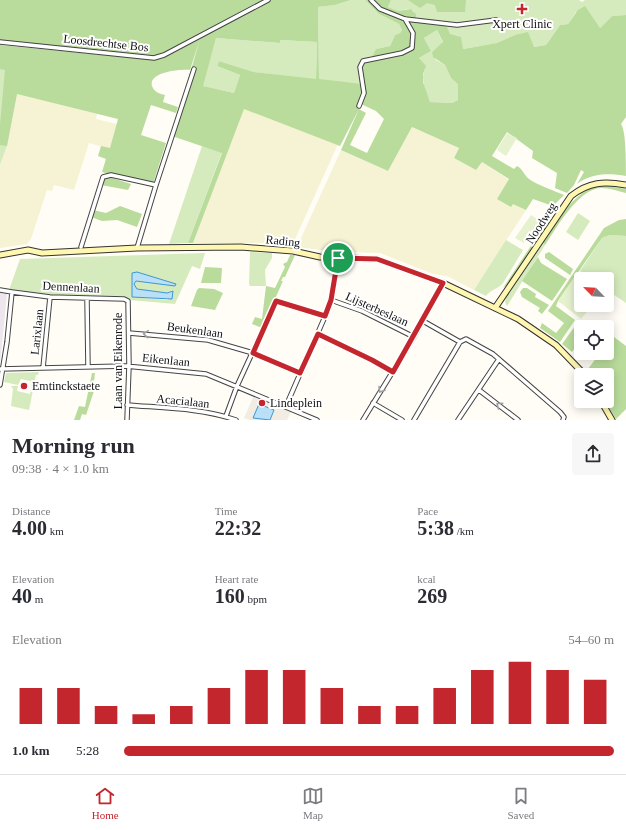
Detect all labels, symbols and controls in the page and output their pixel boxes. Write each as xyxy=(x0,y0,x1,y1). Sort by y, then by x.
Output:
marker: Xpert Clinic xyxy=(516,3,528,15)
place label: Xpert Clinic xyxy=(492,17,552,31)
street label: Loosdrechtse Bos xyxy=(63,32,150,54)
street label: Noodweg xyxy=(522,200,560,246)
street label: Rading xyxy=(265,232,301,250)
pin xyxy=(321,241,355,275)
icon: arrive xyxy=(327,247,349,269)
north arrow xyxy=(574,272,614,312)
map controls xyxy=(574,272,614,408)
street label: Dennenlaan xyxy=(42,279,100,295)
street label: Lijsterbeslaan xyxy=(343,289,411,329)
street label: Larixlaan xyxy=(28,308,46,356)
street label: Laan van Eikenrode xyxy=(111,313,125,409)
street label: Beukenlaan xyxy=(166,319,224,341)
button: locate xyxy=(574,320,614,360)
one-way arrow xyxy=(143,330,149,339)
street label: Eikenlaan xyxy=(141,351,191,369)
button: layers xyxy=(574,368,614,408)
place label: Emtinckstaete xyxy=(32,379,100,393)
marker: Emtinckstaete xyxy=(19,381,29,391)
one-way arrow xyxy=(379,386,386,393)
street label: Acacialaan xyxy=(156,391,210,411)
place label: Lindeplein xyxy=(270,396,322,410)
marker: Lindeplein xyxy=(257,398,267,408)
one-way arrow xyxy=(496,402,503,409)
text: Morning run xyxy=(12,433,135,458)
button: share xyxy=(572,433,614,475)
text: 09:38 · 4 × 1.0 km xyxy=(12,461,109,476)
text: Distance xyxy=(12,505,50,517)
text: Time xyxy=(215,505,237,517)
text: Pace xyxy=(417,505,438,517)
text: 4.00 xyxy=(12,517,47,539)
text: 22:32 xyxy=(215,517,261,539)
text: 5:38 xyxy=(417,517,454,539)
text: km xyxy=(47,525,64,537)
text: /km xyxy=(454,525,474,537)
text: Elevation xyxy=(12,573,54,585)
text: Heart rate xyxy=(215,573,258,585)
text: kcal xyxy=(417,573,436,585)
text: 40 xyxy=(12,585,32,607)
text: 160 xyxy=(215,585,245,607)
text: 269 xyxy=(417,585,447,607)
text: m xyxy=(32,593,43,605)
text: bpm xyxy=(245,593,267,605)
text: Elevation xyxy=(12,632,62,647)
text: 54–60 m xyxy=(568,632,614,647)
text: 1.0 km xyxy=(12,743,50,758)
text: 5:28 xyxy=(76,743,99,758)
tab: Home xyxy=(92,785,119,821)
tab: Map xyxy=(302,785,324,821)
tab: Saved xyxy=(507,785,534,821)

